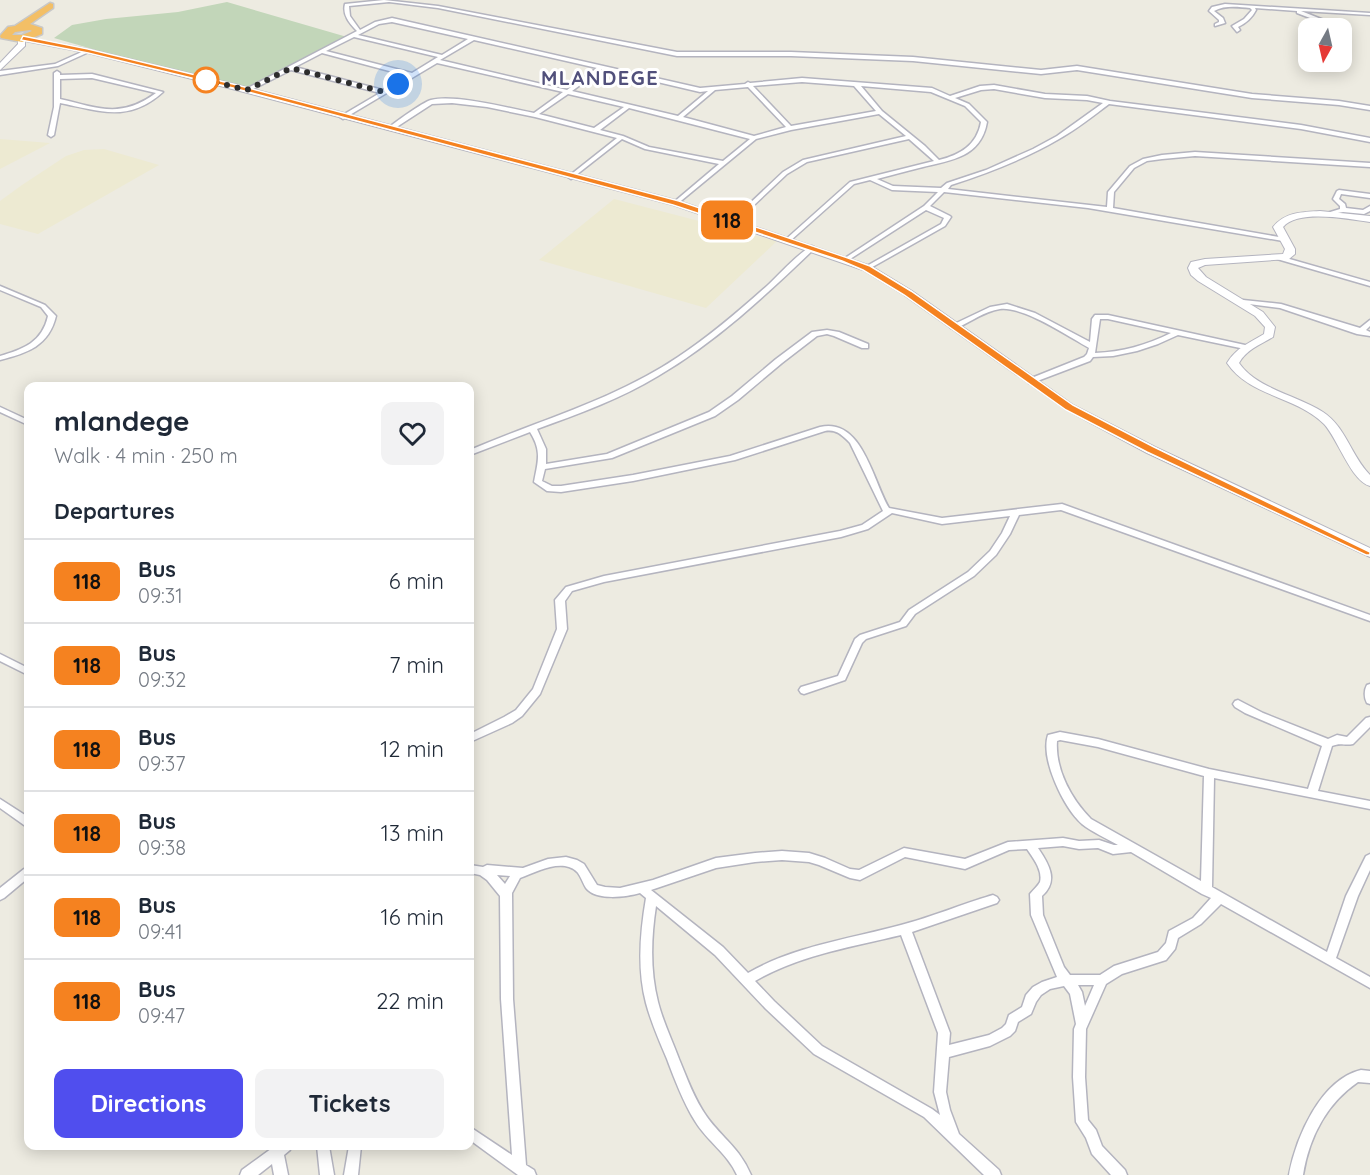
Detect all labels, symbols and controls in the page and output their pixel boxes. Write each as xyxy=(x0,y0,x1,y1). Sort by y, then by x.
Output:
north arrow xyxy=(1298,18,1352,72)
map controls xyxy=(1298,18,1352,72)
district label: MLANDEGE xyxy=(541,65,659,90)
unlabelled marker xyxy=(193,67,219,93)
your location xyxy=(383,69,413,99)
line badge: 118 xyxy=(692,200,762,240)
text: 118 xyxy=(713,207,741,233)
button: heart xyxy=(381,402,444,465)
text: mlandege xyxy=(54,403,189,438)
text: Walk · 4 min · 250 m xyxy=(54,443,238,468)
text: Departures xyxy=(54,497,175,525)
text: Bus xyxy=(138,555,176,583)
text: 6 min xyxy=(389,567,444,595)
text: 118 xyxy=(73,568,101,594)
text: 09:31 xyxy=(138,583,183,608)
text: Bus xyxy=(138,639,176,667)
text: 7 min xyxy=(389,651,444,679)
text: 118 xyxy=(73,652,101,678)
text: 09:32 xyxy=(138,667,186,692)
text: Bus xyxy=(138,723,176,751)
text: 12 min xyxy=(380,735,444,763)
text: 118 xyxy=(73,736,101,762)
text: 09:37 xyxy=(138,751,186,776)
text: Bus xyxy=(138,807,176,835)
text: 13 min xyxy=(381,819,444,847)
text: 118 xyxy=(73,820,101,846)
text: 09:38 xyxy=(138,835,186,860)
text: Bus xyxy=(138,891,176,919)
text: 16 min xyxy=(381,903,444,931)
text: 118 xyxy=(73,904,101,930)
text: 09:41 xyxy=(138,919,183,944)
text: Bus xyxy=(138,975,176,1003)
text: 22 min xyxy=(376,987,444,1015)
text: 118 xyxy=(73,988,101,1014)
text: 09:47 xyxy=(138,1003,185,1028)
button: Directions xyxy=(54,1069,243,1138)
button: Tickets xyxy=(255,1069,444,1138)

